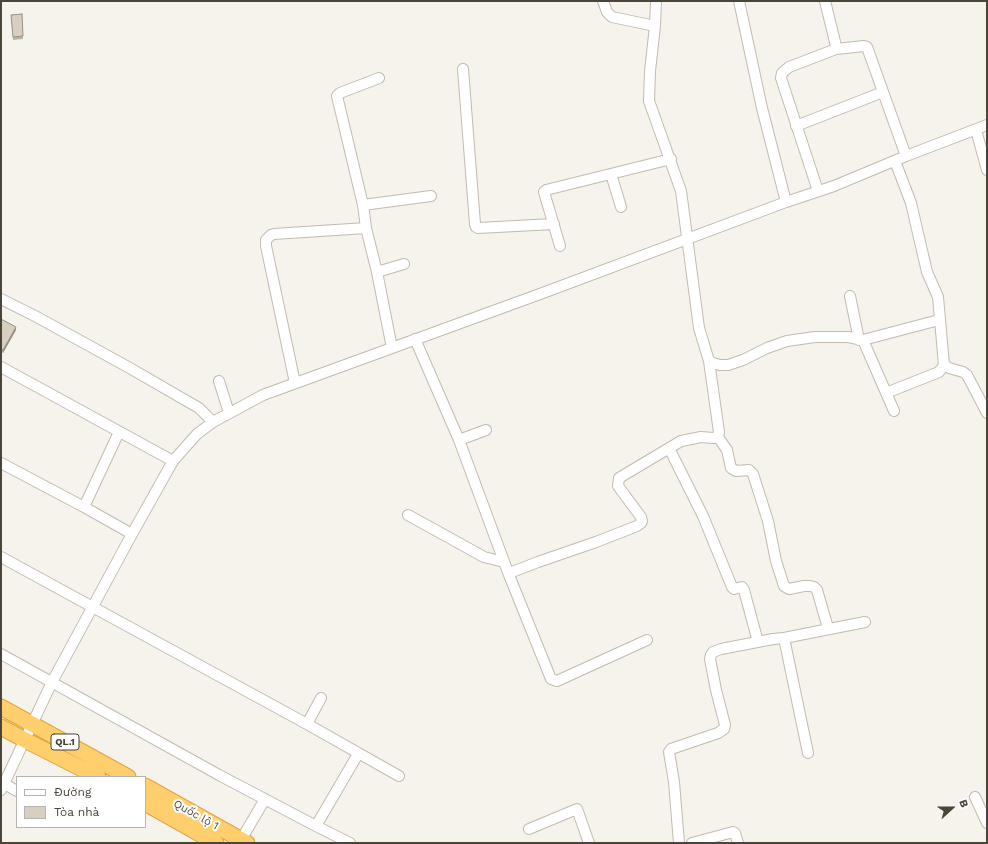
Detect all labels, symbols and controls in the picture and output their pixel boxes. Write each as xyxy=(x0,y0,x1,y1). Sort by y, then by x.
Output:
road number: QL.1 xyxy=(51,734,79,750)
legend xyxy=(16,776,146,828)
text: Đường xyxy=(54,785,91,799)
north arrow xyxy=(932,788,972,828)
street label: Quốc lộ 1 xyxy=(171,797,221,833)
text: B xyxy=(956,798,971,809)
text: Tòa nhà xyxy=(54,805,99,819)

